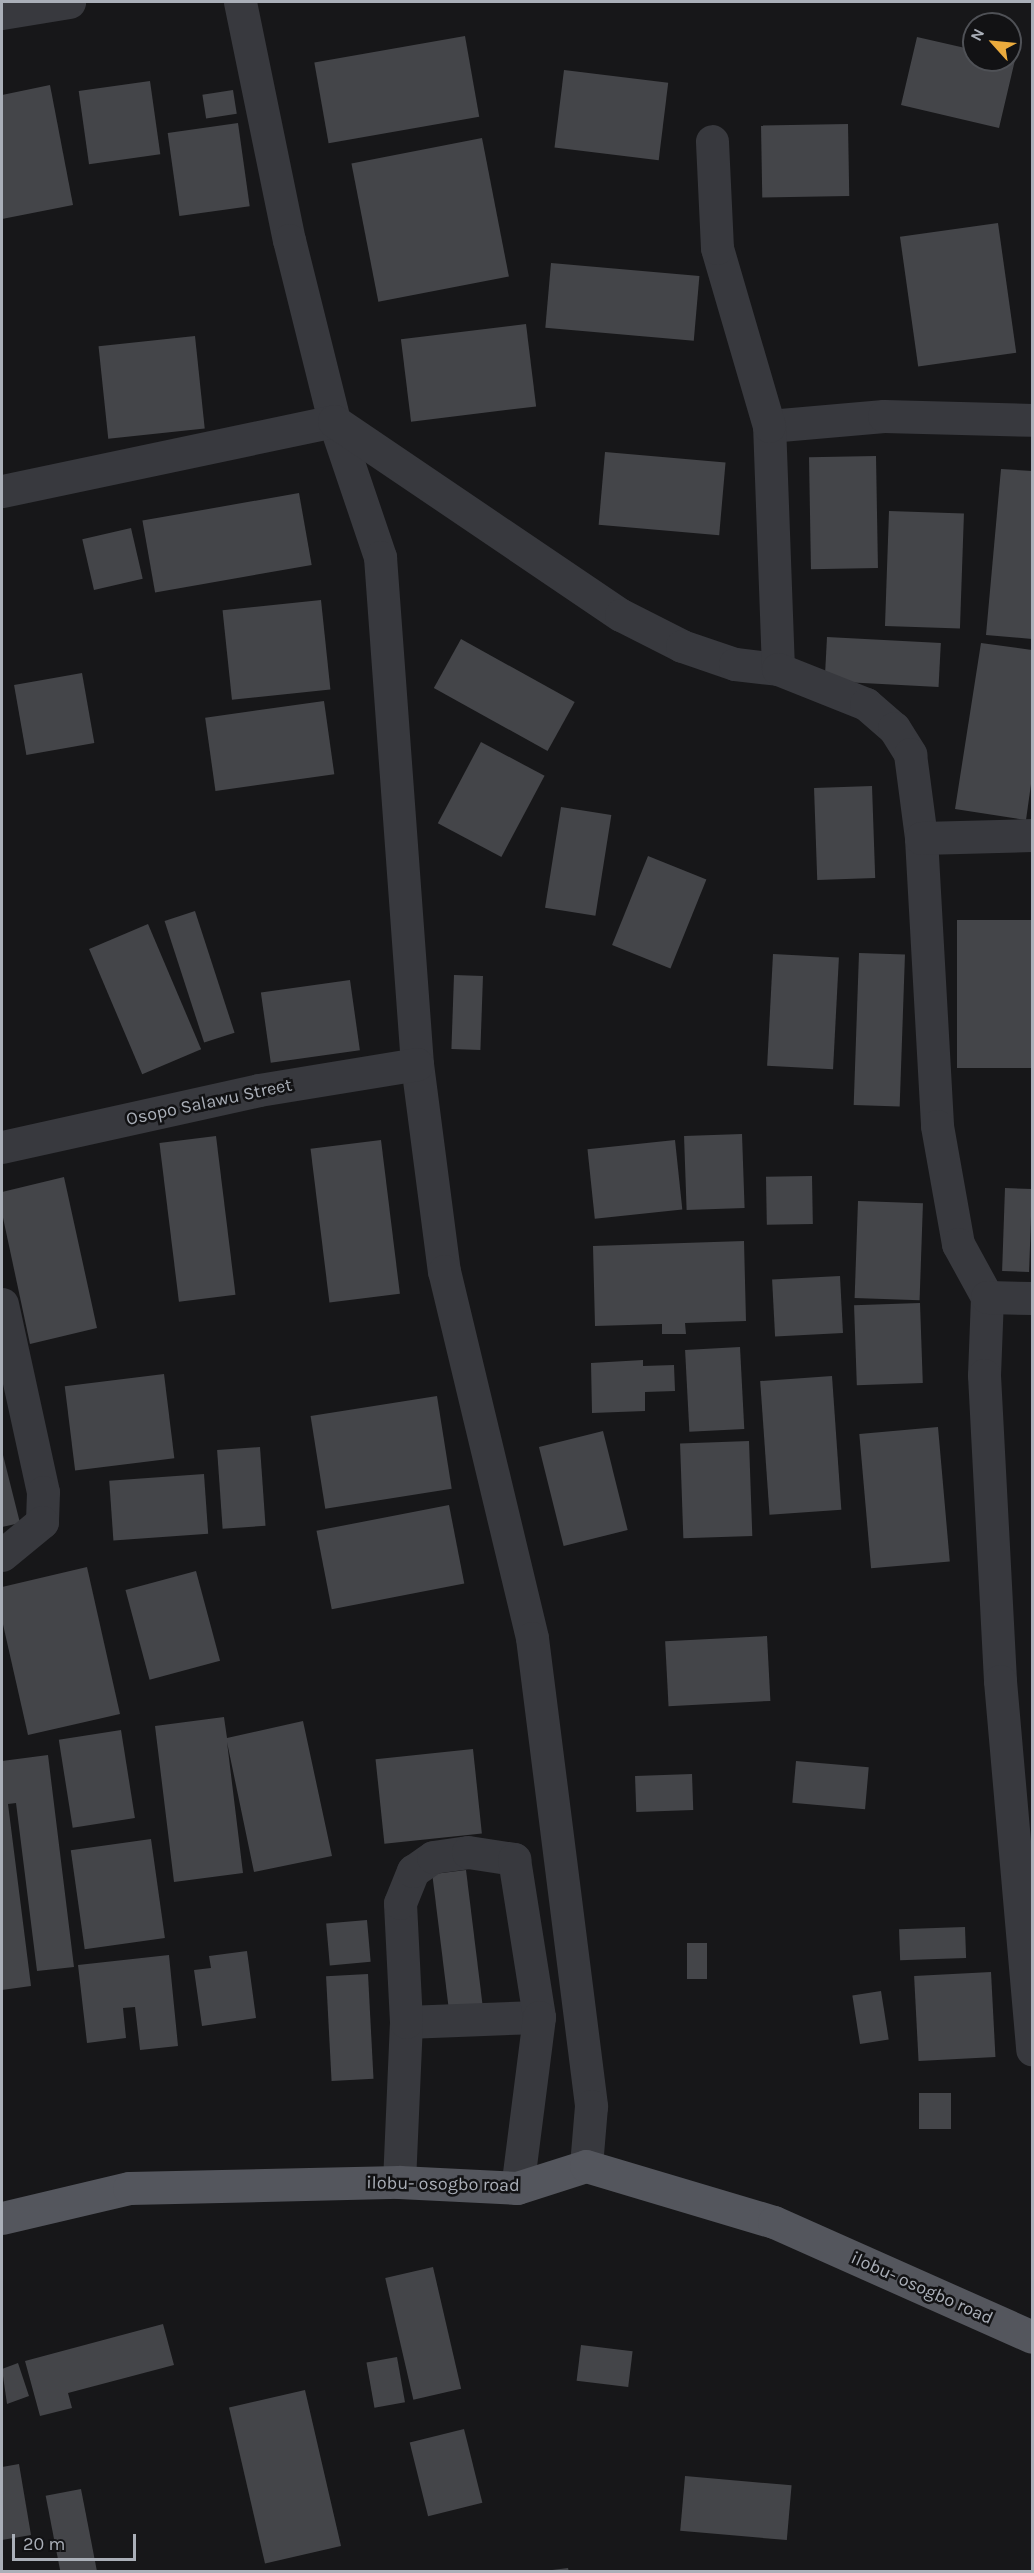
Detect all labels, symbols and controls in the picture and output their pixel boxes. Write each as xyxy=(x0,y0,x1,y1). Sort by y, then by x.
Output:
north arrow xyxy=(962,12,1022,72)
text: N xyxy=(966,25,988,44)
street label: Osopo Salawu Street xyxy=(124,1074,294,1130)
street label: ilobu- osogbo road xyxy=(366,2172,520,2196)
street label: ilobu- osogbo road xyxy=(848,2247,996,2329)
scale bar xyxy=(15,2522,140,2560)
text: 20 m xyxy=(23,2533,65,2555)

